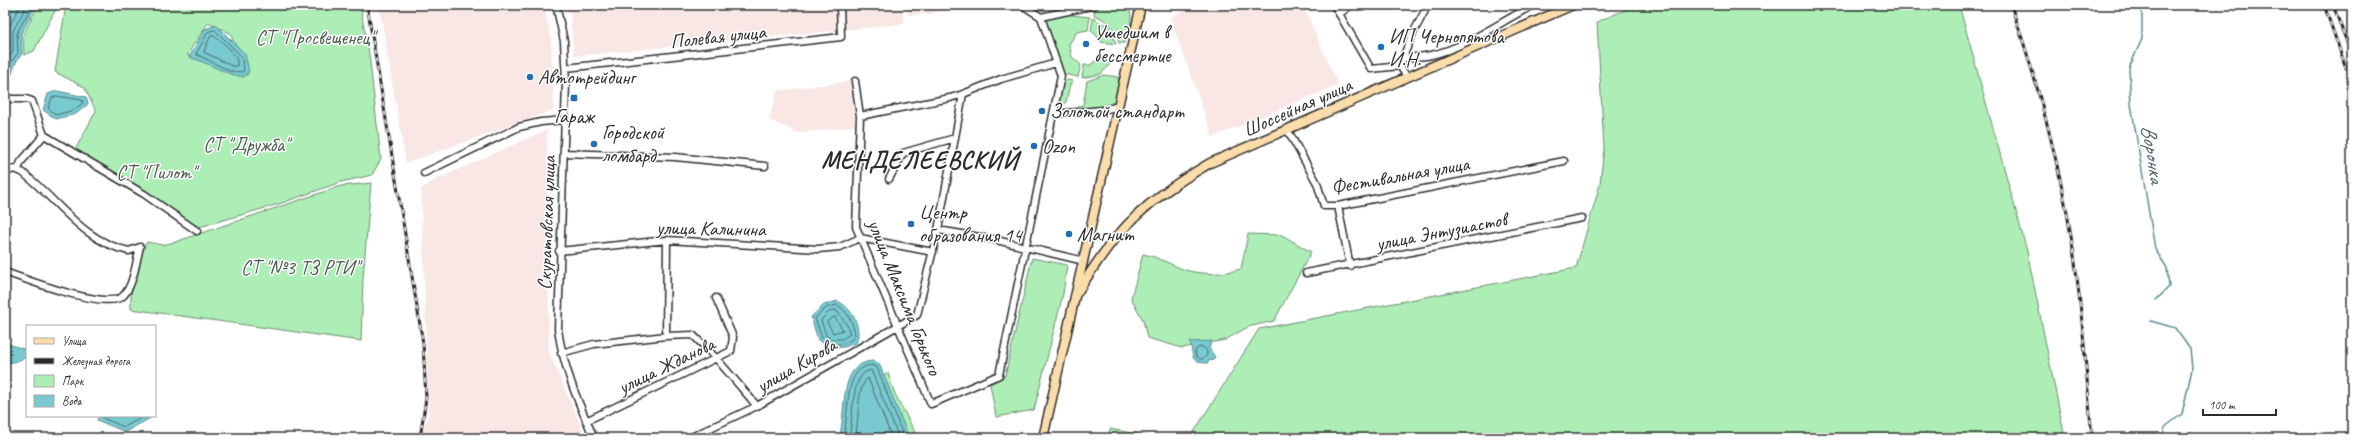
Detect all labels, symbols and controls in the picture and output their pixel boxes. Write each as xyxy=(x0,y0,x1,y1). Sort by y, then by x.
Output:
street label: Полевая улица xyxy=(669,19,768,54)
place label: Ушедшим в бессмертие xyxy=(1094,20,1172,68)
place label: ИП Чернопятова И.Н. xyxy=(1389,24,1505,72)
park label: СТ "Просвещенец" xyxy=(256,25,379,50)
marker: Ушедшим в бессмертие xyxy=(1081,39,1091,49)
marker: ИП Чернопятова И.Н. xyxy=(1376,42,1386,52)
place label: Автотрейдинг xyxy=(538,65,637,90)
marker: Автотрейдинг xyxy=(525,72,535,82)
street label: Шоссейная улица xyxy=(1239,72,1357,143)
marker: Гараж xyxy=(569,93,579,103)
place label: Золотой стандарт xyxy=(1050,99,1185,124)
place label: Гараж xyxy=(554,104,595,129)
marker: Золотой стандарт xyxy=(1037,106,1047,116)
place label: Городской ломбард xyxy=(602,120,666,168)
water label: Воронка xyxy=(2136,123,2171,187)
park label: СТ "Дружба" xyxy=(203,132,293,157)
place label: Ozon xyxy=(1042,134,1076,159)
marker: Городской ломбард xyxy=(589,139,599,149)
marker: Ozon xyxy=(1029,141,1039,151)
district label: МЕНДЕЛЕЕВСКИЙ xyxy=(821,145,1022,175)
street label: Фестивальная улица xyxy=(1329,151,1473,200)
street label: Скуратовская улица xyxy=(532,154,561,291)
park label: СТ "Пилот" xyxy=(116,160,200,185)
place label: Центр образования 14 xyxy=(919,200,1024,248)
street label: улица Энтузиастов xyxy=(1373,206,1512,257)
street label: улица Калинина xyxy=(655,215,767,242)
street label: улица Максима Горького xyxy=(862,215,948,380)
marker: Центр образования 14 xyxy=(906,219,916,229)
place label: Магнит xyxy=(1077,222,1135,247)
marker: Магнит xyxy=(1064,229,1074,239)
park label: СТ "№3 ТЗ РТИ" xyxy=(241,255,363,280)
legend xyxy=(26,325,156,417)
street label: улица Жданова xyxy=(613,331,720,400)
street label: улица Кирова xyxy=(751,332,842,399)
text: Улица xyxy=(62,333,87,349)
text: Железная дорога xyxy=(62,353,131,369)
text: Парк xyxy=(62,373,85,389)
scale bar xyxy=(2203,391,2276,417)
text: Вода xyxy=(62,393,83,409)
text: 100 m xyxy=(2209,397,2236,413)

